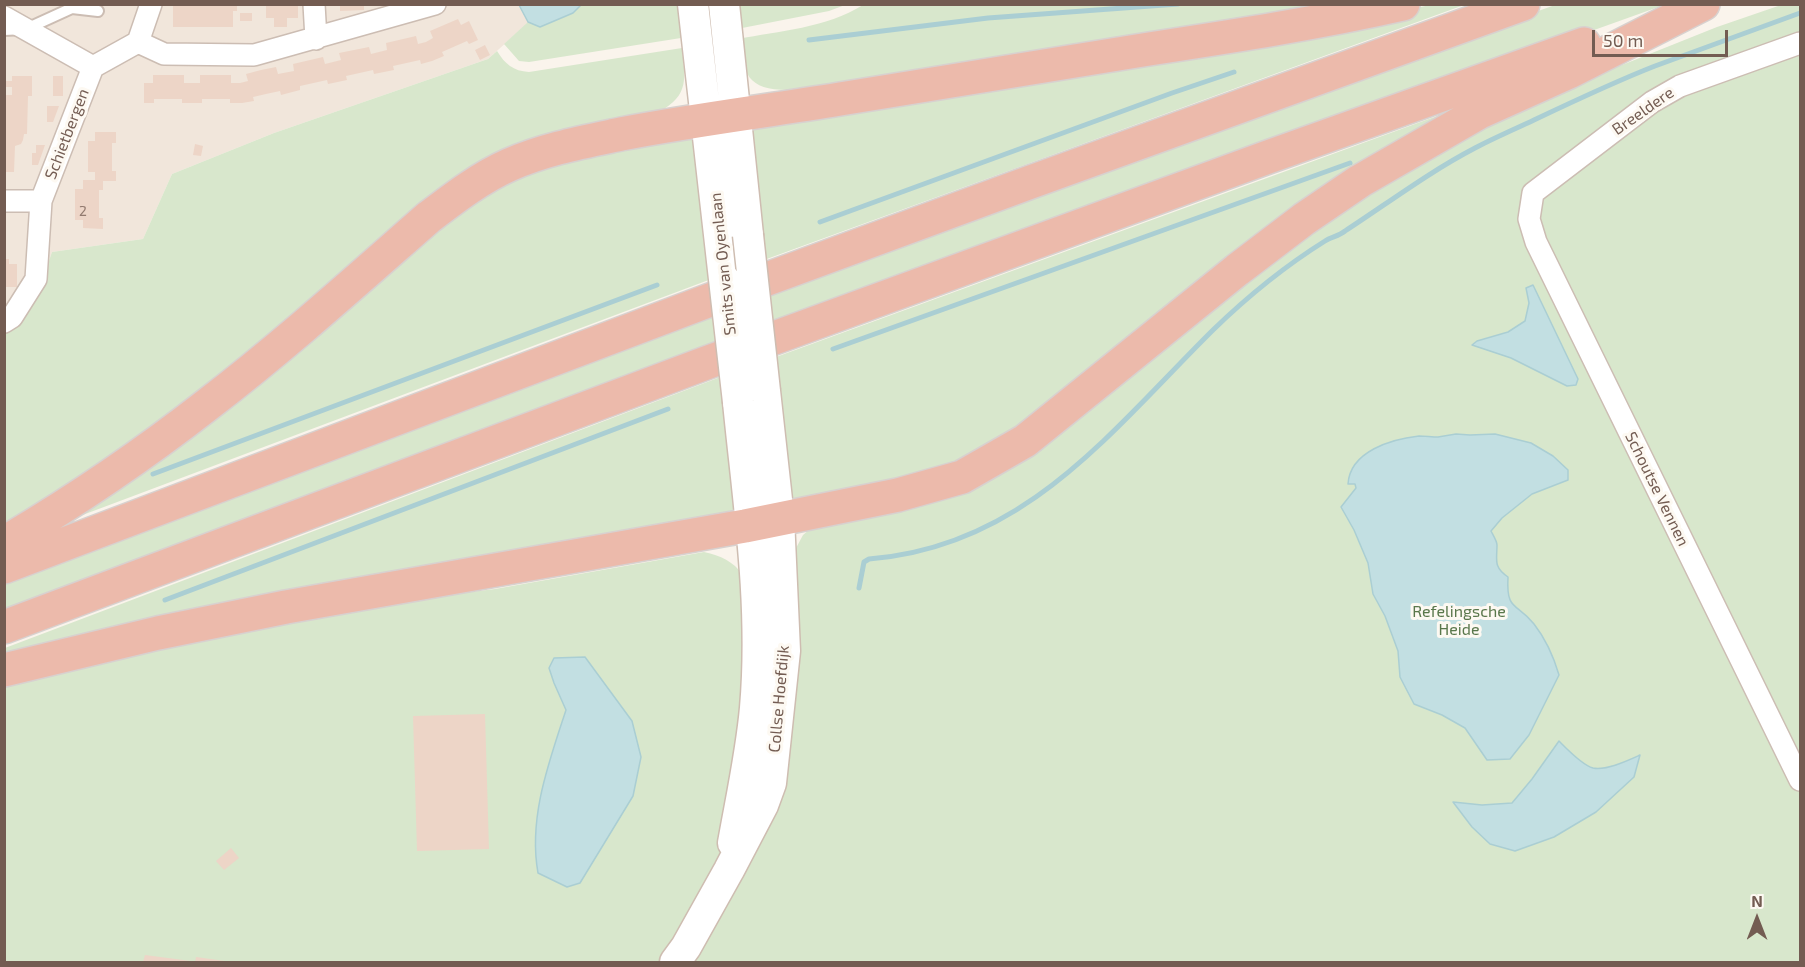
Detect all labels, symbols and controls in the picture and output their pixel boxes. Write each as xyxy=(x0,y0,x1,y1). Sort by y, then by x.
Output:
scale bar xyxy=(1595,18,1732,56)
text: 50 m xyxy=(1603,29,1643,51)
street label: Breeldere xyxy=(1609,83,1677,139)
street label: Schietbergen xyxy=(41,86,93,182)
street label: Smits van Oyenlaan xyxy=(706,192,740,336)
house number: 2 xyxy=(79,203,87,219)
street label: Schoutse Vennen xyxy=(1621,429,1693,549)
park label: Refelingsche Heide xyxy=(1412,602,1506,640)
street label: Collse Hoefdijk xyxy=(765,645,793,753)
north arrow xyxy=(1727,889,1787,949)
text: N xyxy=(1751,891,1763,910)

